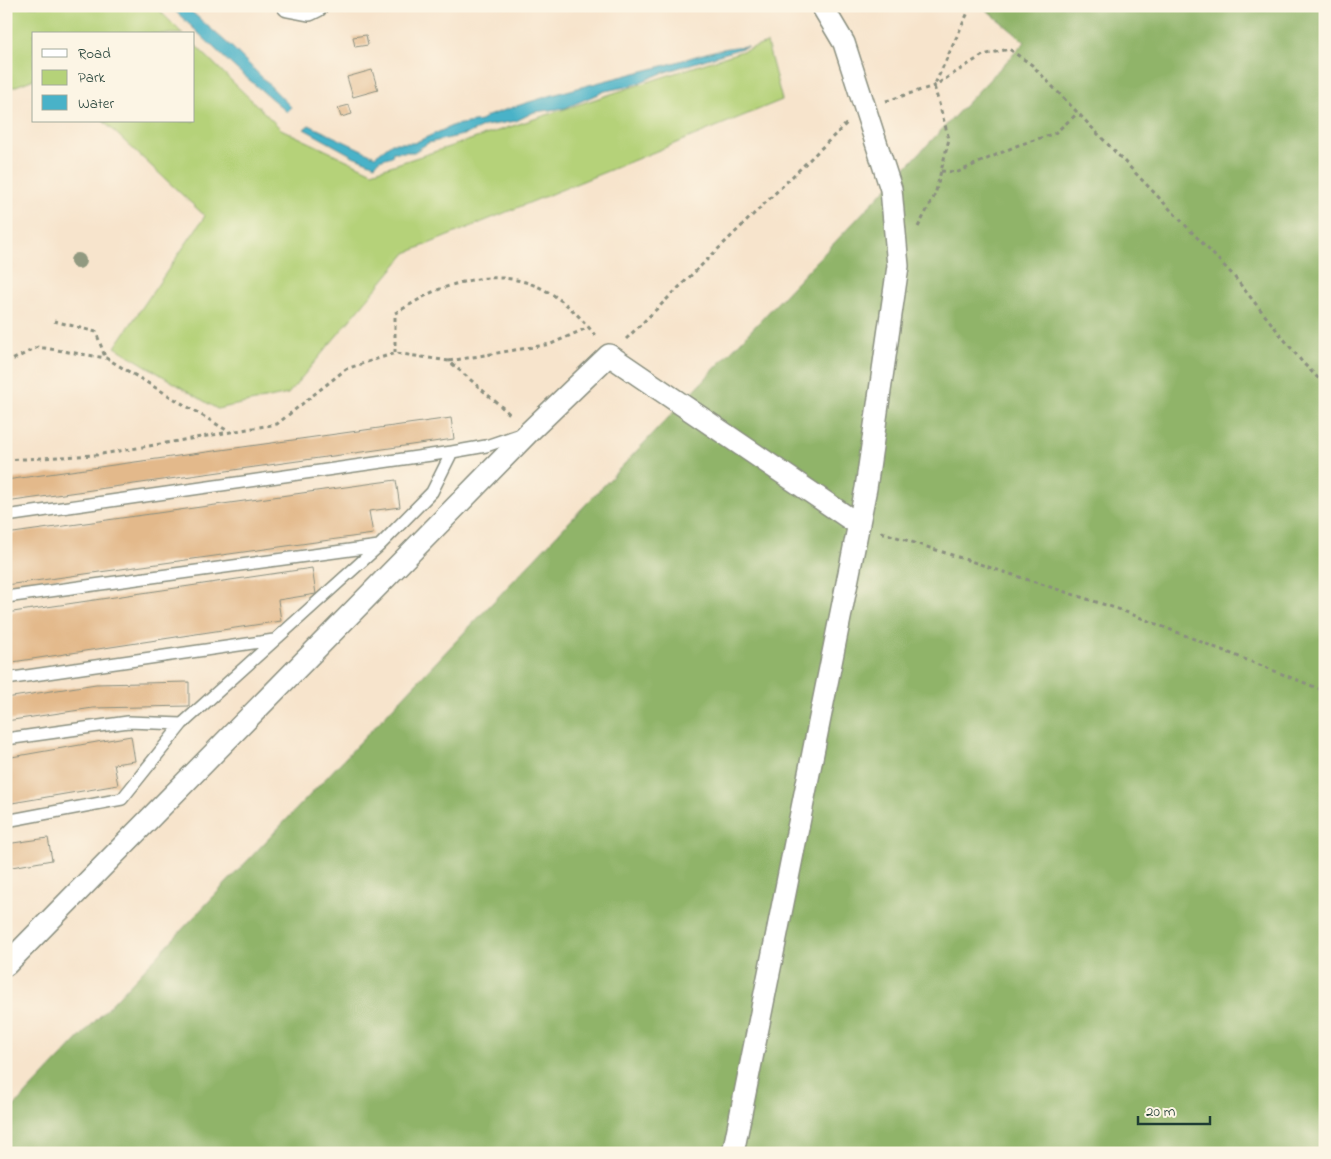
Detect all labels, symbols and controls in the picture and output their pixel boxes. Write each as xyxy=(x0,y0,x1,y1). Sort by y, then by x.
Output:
legend xyxy=(32,32,195,122)
text: Road xyxy=(78,43,111,65)
text: Park xyxy=(78,67,106,89)
text: Water xyxy=(78,93,114,115)
scale bar xyxy=(1138,1094,1211,1126)
text: 20 m xyxy=(1146,1101,1176,1123)

